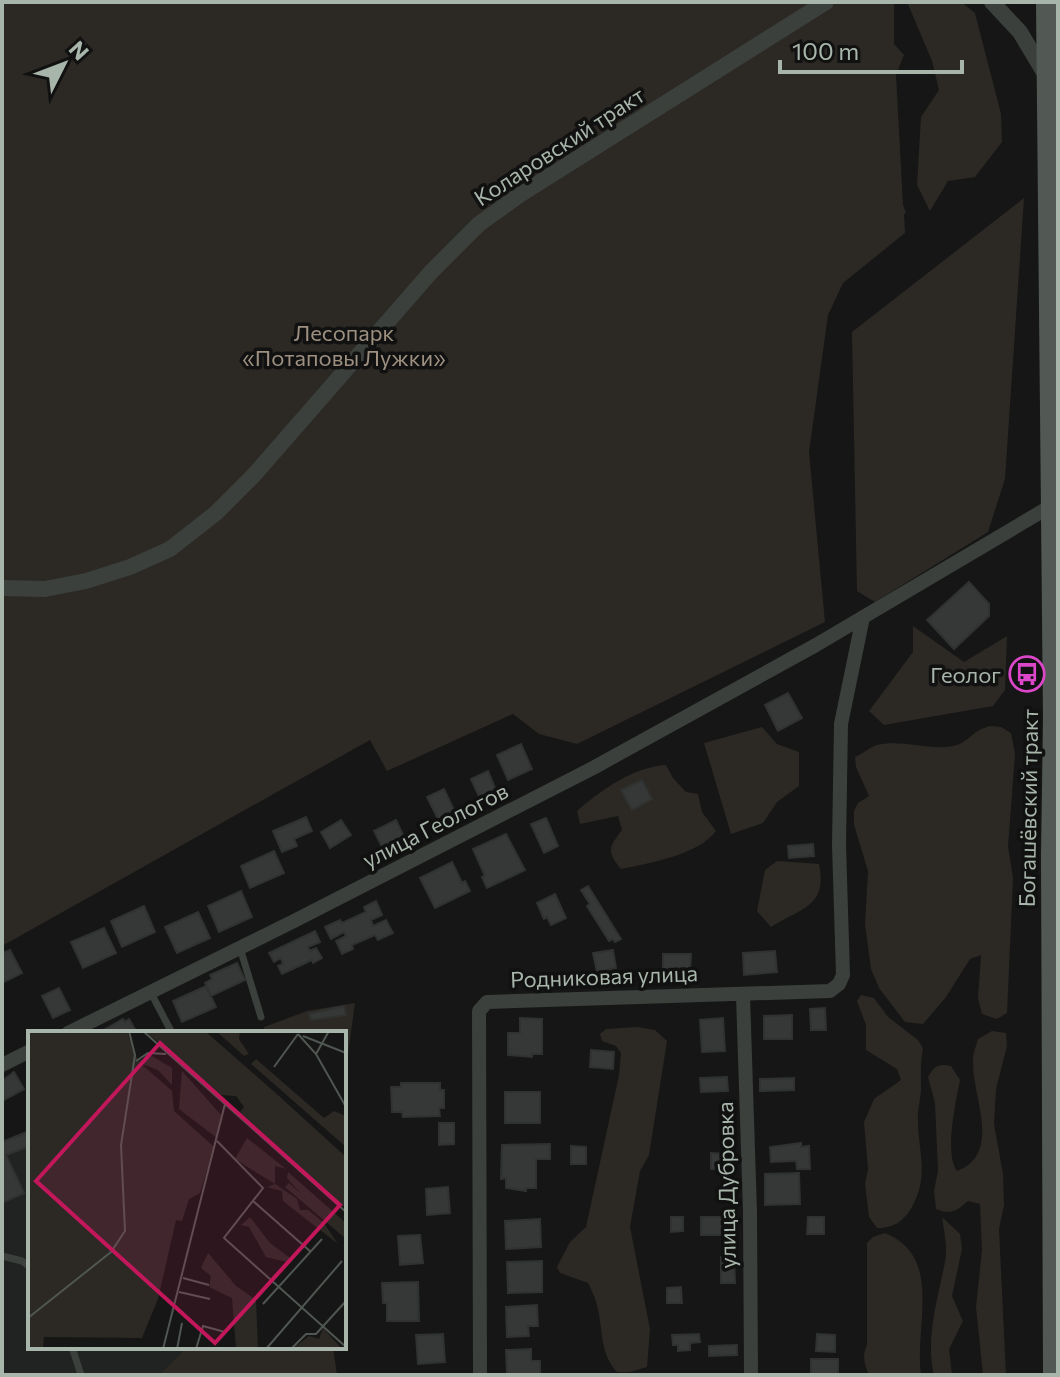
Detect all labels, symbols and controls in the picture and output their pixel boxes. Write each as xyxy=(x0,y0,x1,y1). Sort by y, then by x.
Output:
north arrow xyxy=(24,24,104,104)
scale bar xyxy=(780,24,962,74)
text: N xyxy=(64,35,95,65)
text: 100 m xyxy=(792,36,859,65)
street label: Коларовский тракт xyxy=(469,81,649,211)
park label: Лесопарк «Потаповы Лужки» xyxy=(242,319,446,371)
bus stop icon: Геолог xyxy=(1008,655,1046,693)
place label: Геолог xyxy=(930,661,1001,688)
street label: Богашёвский тракт xyxy=(1013,709,1043,907)
street label: улица Геологов xyxy=(358,777,512,873)
street label: Родниковая улица xyxy=(510,959,698,993)
inset map xyxy=(28,1031,346,1349)
street label: улица Дубровка xyxy=(711,1101,741,1269)

